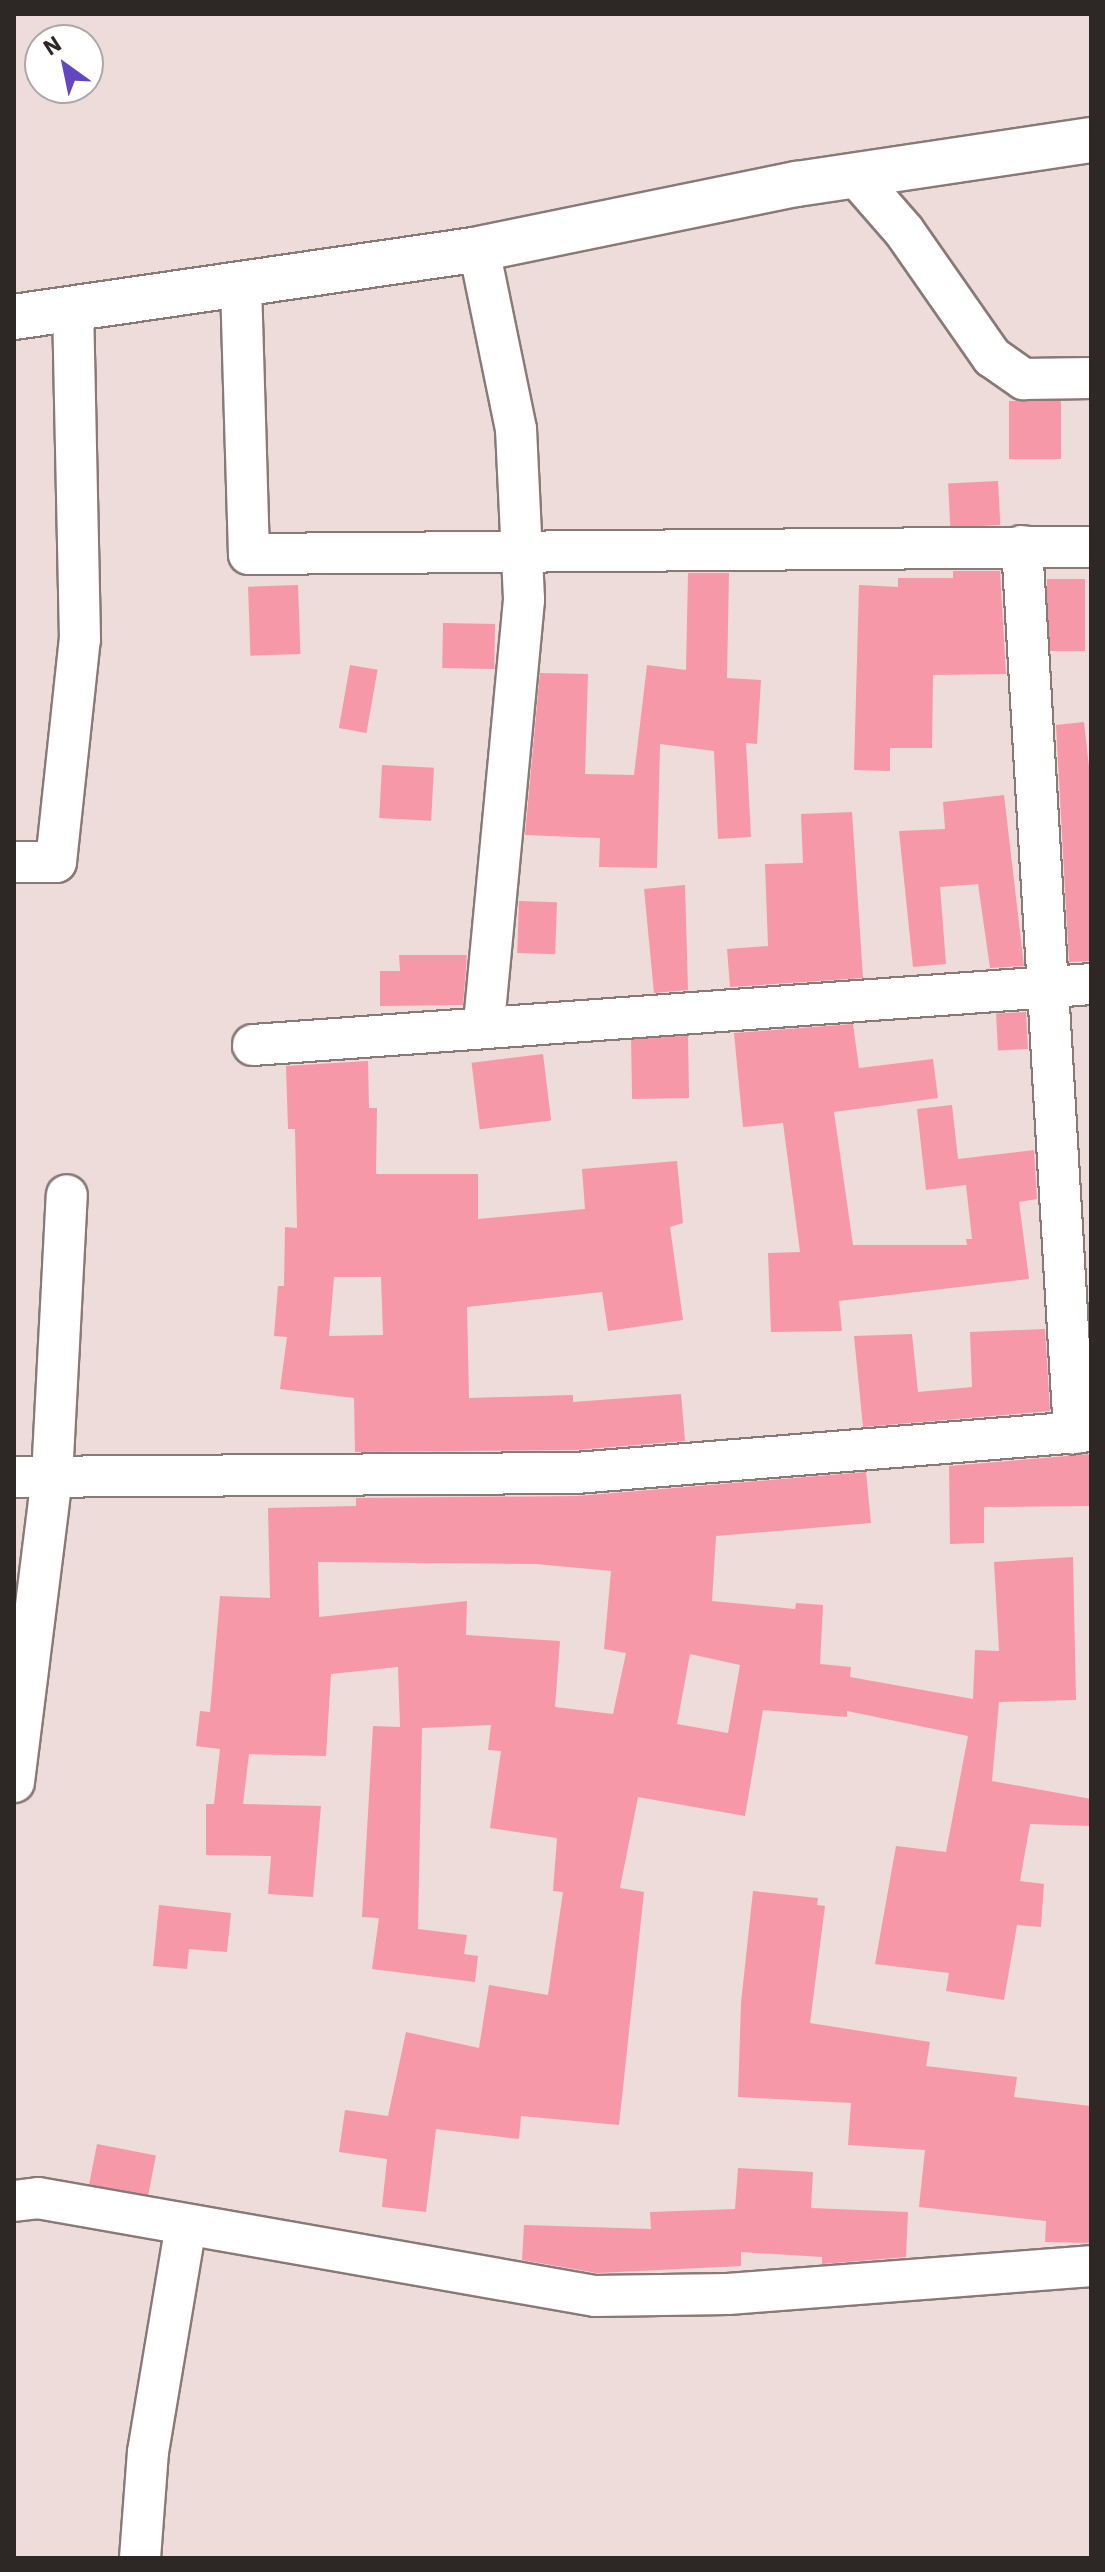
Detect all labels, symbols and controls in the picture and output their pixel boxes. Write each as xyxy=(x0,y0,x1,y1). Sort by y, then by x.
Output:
north arrow xyxy=(24,24,104,104)
text: N xyxy=(37,29,66,62)

